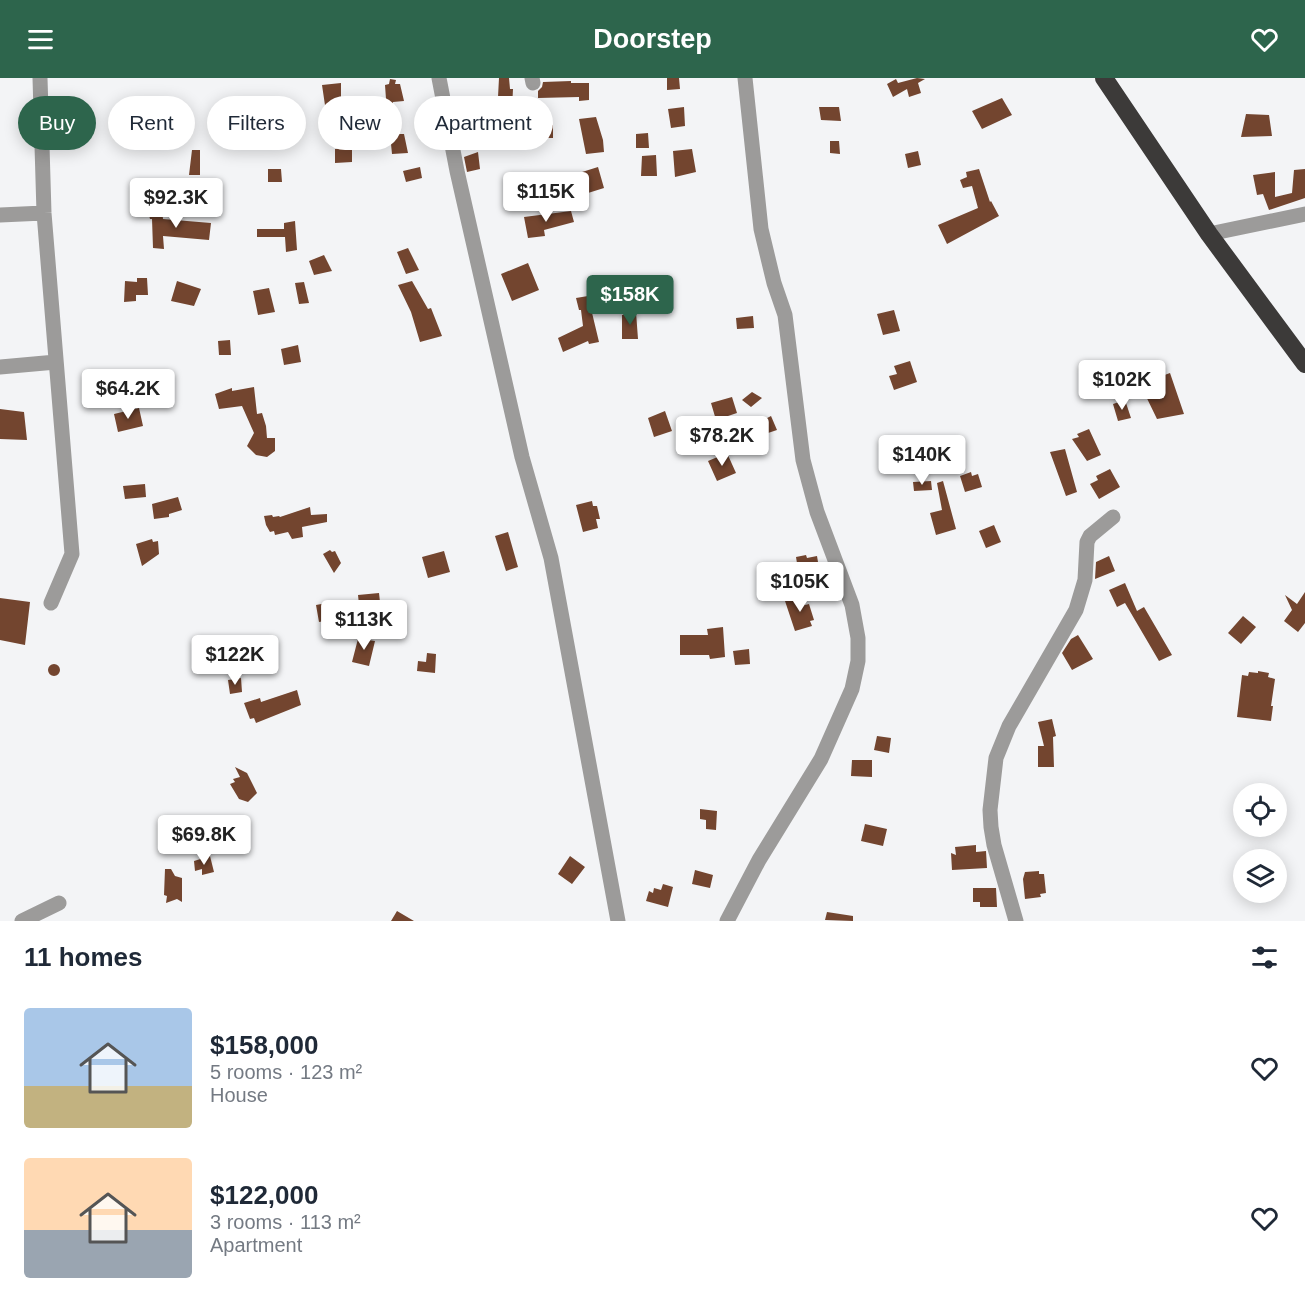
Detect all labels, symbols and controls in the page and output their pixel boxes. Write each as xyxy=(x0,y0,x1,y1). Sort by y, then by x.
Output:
icon: menu xyxy=(24,23,57,56)
icon: heart xyxy=(1248,23,1281,56)
text: Doorstep xyxy=(593,24,712,54)
chip: Buy xyxy=(18,96,96,150)
chip: Rent xyxy=(108,96,195,150)
chip: Filters xyxy=(207,96,306,150)
chip: New xyxy=(318,96,402,150)
chip: Apartment xyxy=(414,96,553,150)
pin: $115K xyxy=(504,172,588,223)
pin: $92.3K xyxy=(127,178,225,229)
text: $115K xyxy=(517,180,575,202)
text: $92.3K xyxy=(144,186,208,208)
pin: $158K xyxy=(588,275,672,326)
text: $158K xyxy=(601,283,659,305)
pin: $102K xyxy=(1080,360,1164,411)
text: $102K xyxy=(1093,368,1151,390)
pin: $64.2K xyxy=(79,369,177,420)
text: $64.2K xyxy=(96,377,160,399)
pin: $78.2K xyxy=(673,416,771,467)
text: $78.2K xyxy=(690,424,754,446)
pin: $140K xyxy=(880,435,964,486)
text: $140K xyxy=(893,443,951,465)
pin: $105K xyxy=(758,562,842,613)
text: $105K xyxy=(771,570,829,592)
pin: $113K xyxy=(322,600,406,651)
text: $113K xyxy=(335,608,393,630)
pin: $122K xyxy=(193,635,277,686)
text: $122K xyxy=(206,643,264,665)
map controls xyxy=(1233,783,1287,903)
button: locate xyxy=(1233,783,1287,837)
pin: $69.8K xyxy=(155,815,253,866)
text: $69.8K xyxy=(172,823,236,845)
button: layers xyxy=(1233,849,1287,903)
icon: filters xyxy=(1248,941,1281,974)
text: 11 homes xyxy=(24,942,143,972)
text: $158,000 xyxy=(210,1030,318,1060)
icon: home xyxy=(72,1032,144,1104)
icon: heart xyxy=(1248,1052,1281,1085)
text: 5 rooms · 123 m² xyxy=(210,1061,362,1083)
text: House xyxy=(210,1084,268,1106)
text: $122,000 xyxy=(210,1180,318,1210)
icon: home xyxy=(72,1182,144,1254)
icon: heart xyxy=(1248,1202,1281,1235)
text: 3 rooms · 113 m² xyxy=(210,1211,361,1233)
text: Apartment xyxy=(210,1234,302,1256)

